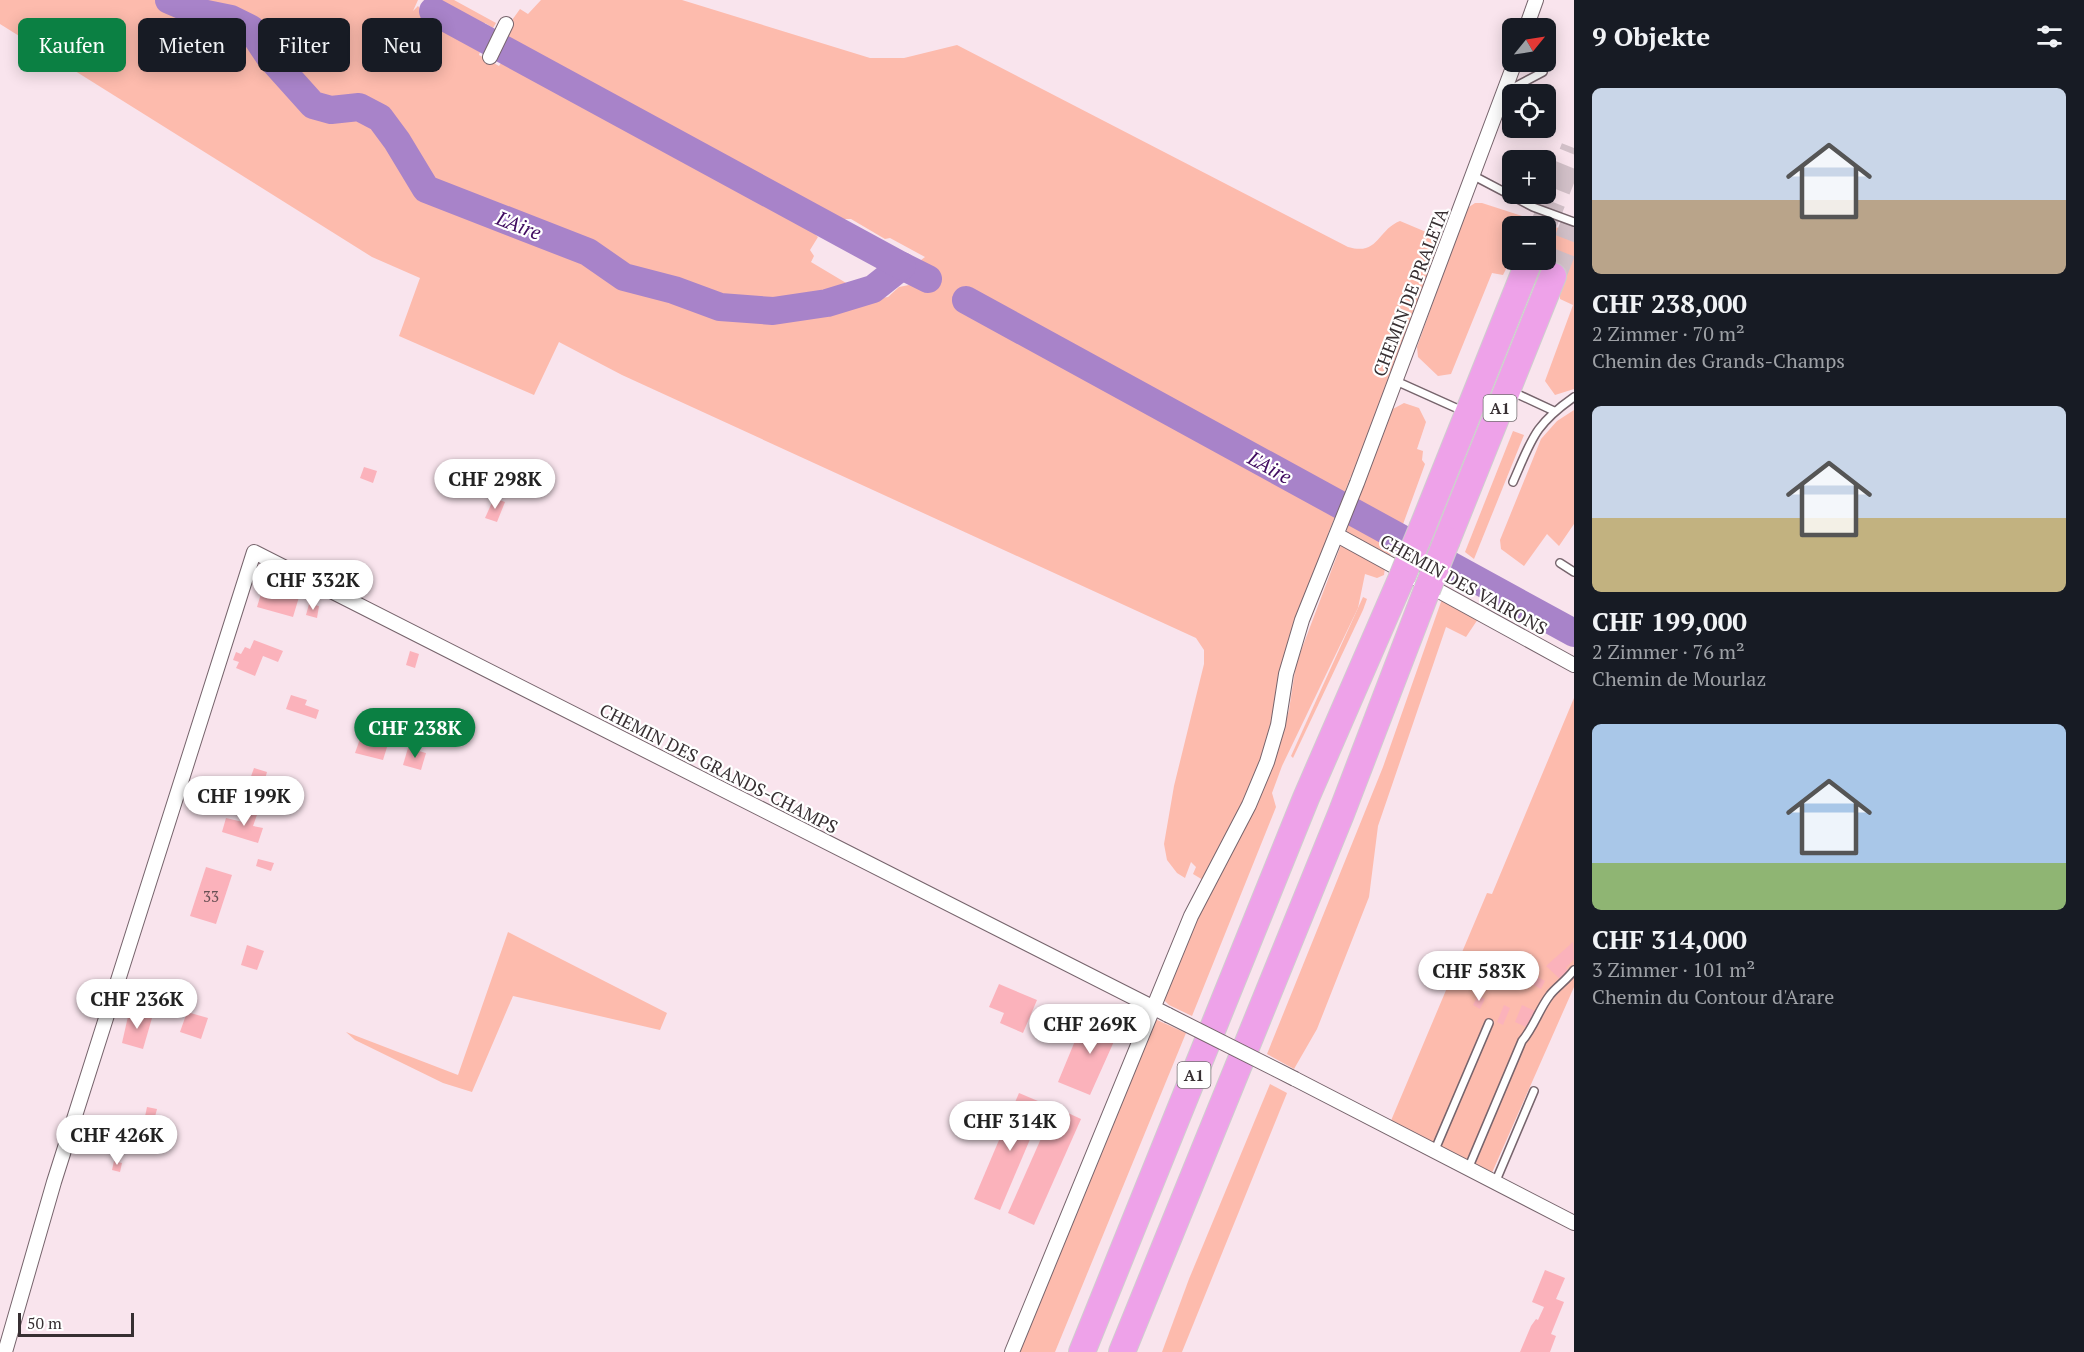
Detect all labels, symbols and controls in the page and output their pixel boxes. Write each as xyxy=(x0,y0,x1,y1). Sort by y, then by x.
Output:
chip: Kaufen xyxy=(18,18,126,72)
chip: Mieten xyxy=(138,18,246,72)
chip: Filter xyxy=(258,18,350,72)
chip: Neu xyxy=(362,18,442,72)
north arrow xyxy=(1502,18,1556,72)
map controls xyxy=(1502,18,1556,270)
text: 9 Objekte xyxy=(1592,19,1710,53)
icon: filters xyxy=(2033,20,2066,53)
button: locate xyxy=(1502,84,1556,138)
icon: home xyxy=(1775,127,1883,235)
button: + xyxy=(1502,150,1556,204)
street label: CHEMIN DE PRALETA xyxy=(1367,203,1454,380)
water label: L'Aire xyxy=(492,204,545,246)
button: − xyxy=(1502,216,1556,270)
text: CHF 238,000 xyxy=(1592,286,1747,320)
text: 2 Zimmer · 70 m² xyxy=(1592,320,1745,347)
text: Chemin des Grands-Champs xyxy=(1592,347,1845,374)
road number: A1 xyxy=(1484,395,1516,421)
water label: L'Aire xyxy=(1242,444,1297,490)
icon: home xyxy=(1775,445,1883,553)
pin: CHF 298K xyxy=(433,459,557,510)
text: CHF 298K xyxy=(448,465,542,492)
street label: CHEMIN DES VAIRONS xyxy=(1376,528,1552,640)
pin: CHF 332K xyxy=(251,560,375,611)
text: CHF 332K xyxy=(266,566,360,593)
text: CHF 199,000 xyxy=(1592,604,1747,638)
text: 2 Zimmer · 76 m² xyxy=(1592,638,1745,665)
text: Chemin de Mourlaz xyxy=(1592,665,1766,692)
street label: CHEMIN DES GRANDS-CHAMPS xyxy=(596,697,842,839)
pin: CHF 238K xyxy=(353,708,477,759)
text: CHF 238K xyxy=(368,714,462,741)
icon: home xyxy=(1775,763,1883,871)
pin: CHF 199K xyxy=(182,776,306,827)
text: CHF 199K xyxy=(197,782,291,809)
house number: 33 xyxy=(203,886,219,906)
text: CHF 314,000 xyxy=(1592,922,1747,956)
pin: CHF 583K xyxy=(1417,951,1541,1002)
text: 3 Zimmer · 101 m² xyxy=(1592,956,1755,983)
text: CHF 583K xyxy=(1432,957,1526,984)
pin: CHF 236K xyxy=(75,979,199,1030)
text: Chemin du Contour d'Arare xyxy=(1592,983,1834,1010)
text: CHF 236K xyxy=(90,985,184,1012)
pin: CHF 269K xyxy=(1028,1004,1152,1055)
text: CHF 269K xyxy=(1043,1010,1137,1037)
road number: A1 xyxy=(1178,1062,1210,1088)
pin: CHF 314K xyxy=(948,1101,1072,1152)
text: CHF 314K xyxy=(963,1107,1057,1134)
pin: CHF 426K xyxy=(55,1115,179,1166)
text: CHF 426K xyxy=(70,1121,164,1148)
scale bar xyxy=(18,1310,134,1338)
text: 50 m xyxy=(27,1312,62,1334)

